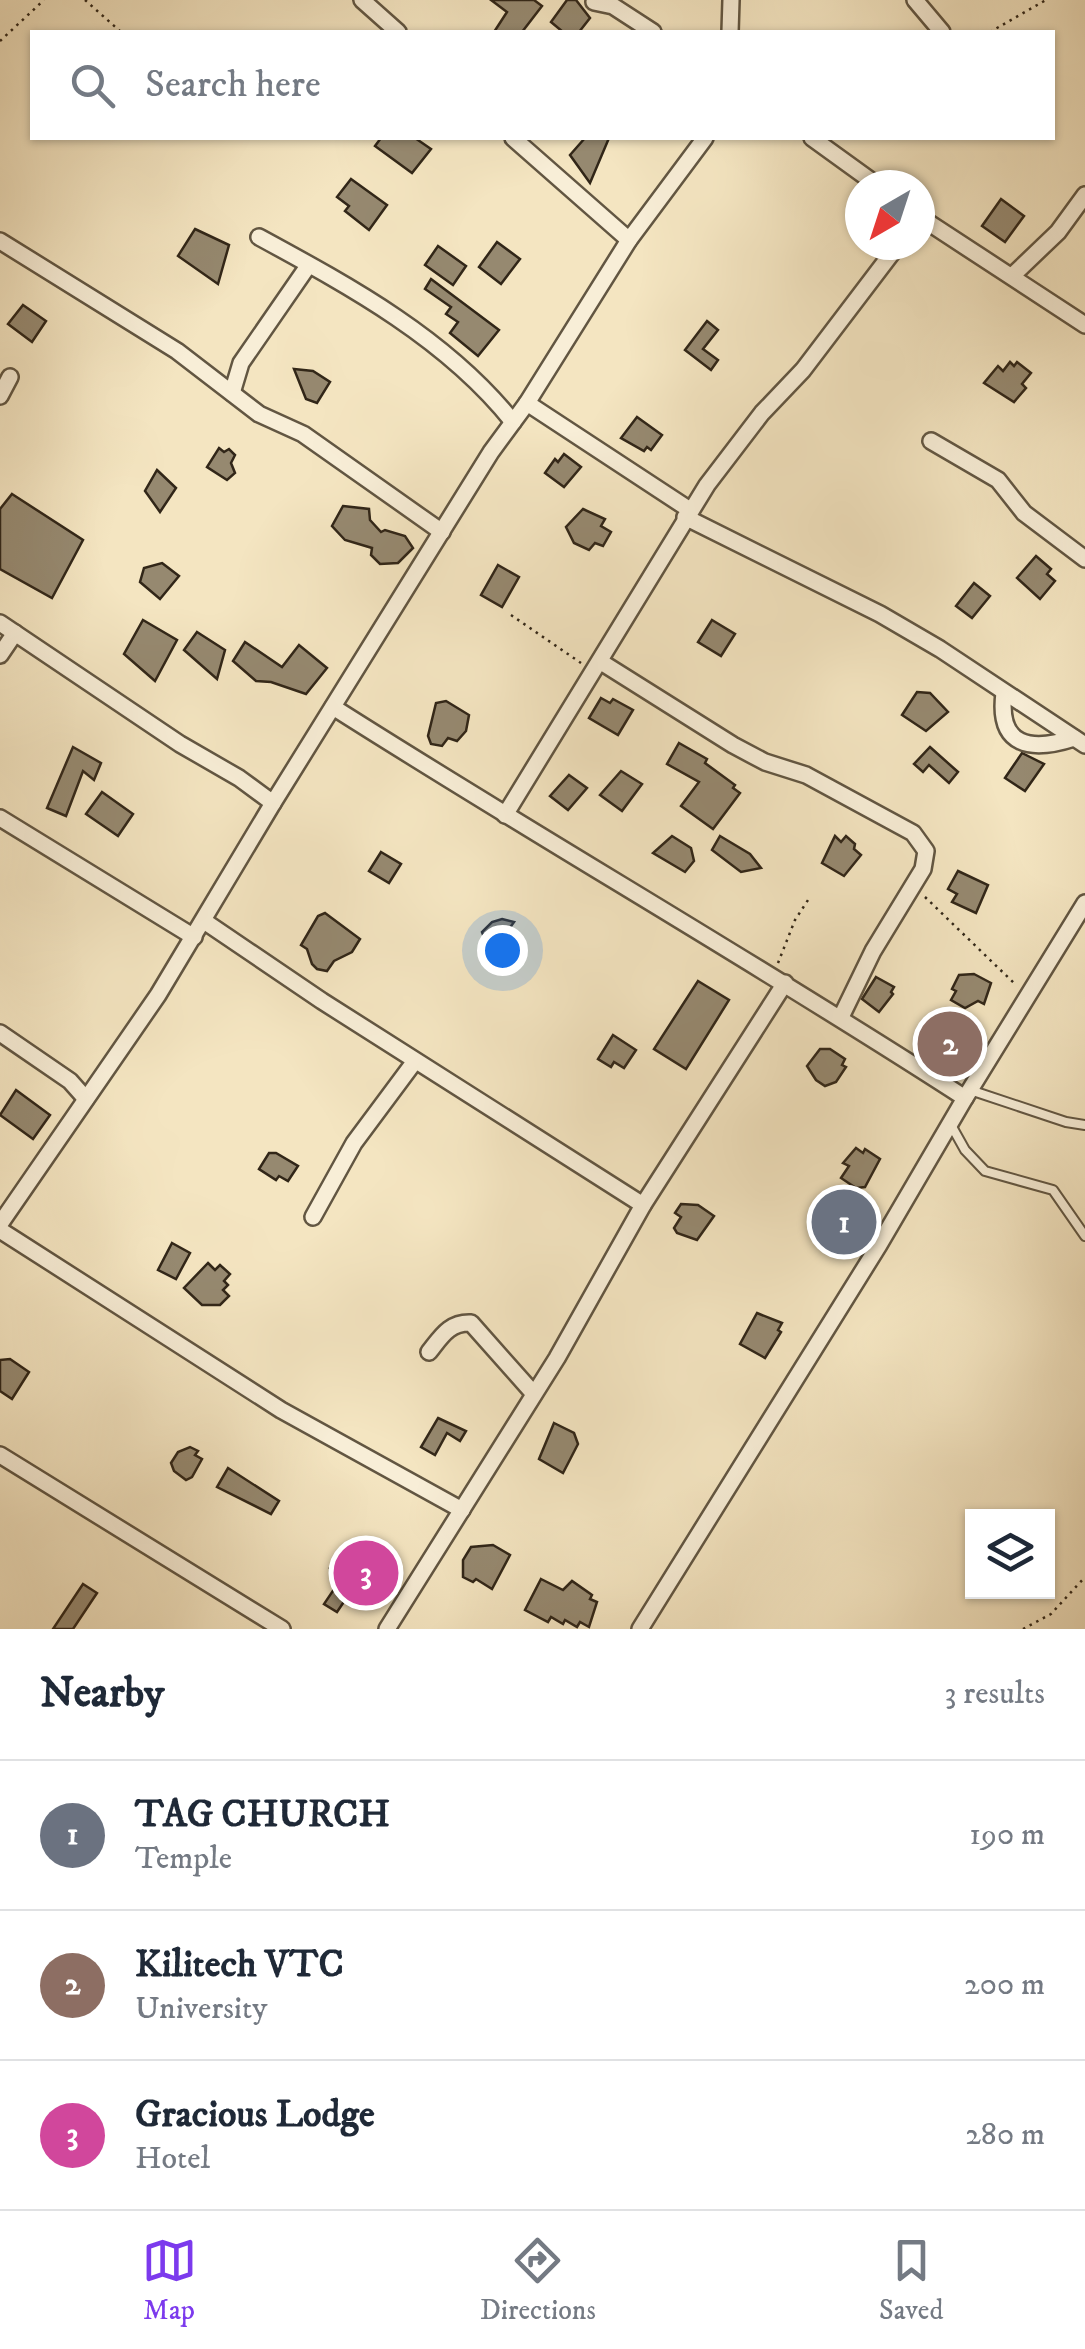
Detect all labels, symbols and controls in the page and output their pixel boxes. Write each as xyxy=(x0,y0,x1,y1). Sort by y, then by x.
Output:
search box xyxy=(30,30,1055,140)
icon: search xyxy=(65,58,120,113)
text: Search here xyxy=(145,61,321,109)
north arrow xyxy=(845,170,935,260)
your location xyxy=(477,925,528,976)
pin: 2 xyxy=(918,1006,982,1082)
pin: 1 xyxy=(812,1184,876,1260)
map controls xyxy=(965,1509,1055,1599)
button: layers xyxy=(965,1509,1055,1599)
pin: 3 xyxy=(334,1536,398,1610)
text: Nearby xyxy=(40,1668,164,1720)
text: 3 results xyxy=(944,1674,1045,1714)
text: TAG CHURCH xyxy=(135,1791,390,1839)
text: 1 xyxy=(67,1815,78,1855)
text: 190 m xyxy=(969,1815,1045,1855)
text: Temple xyxy=(135,1839,232,1879)
text: Kilitech VTC xyxy=(135,1941,344,1989)
text: 2 xyxy=(65,1965,80,2005)
text: 200 m xyxy=(964,1965,1045,2005)
text: University xyxy=(135,1989,267,2029)
text: Gracious Lodge xyxy=(135,2091,375,2139)
text: 3 xyxy=(67,2115,78,2155)
text: 280 m xyxy=(965,2115,1045,2155)
text: Hotel xyxy=(135,2139,210,2179)
tab: Map xyxy=(142,2233,197,2328)
tab: Directions xyxy=(480,2233,596,2328)
tab: Saved xyxy=(879,2233,943,2328)

